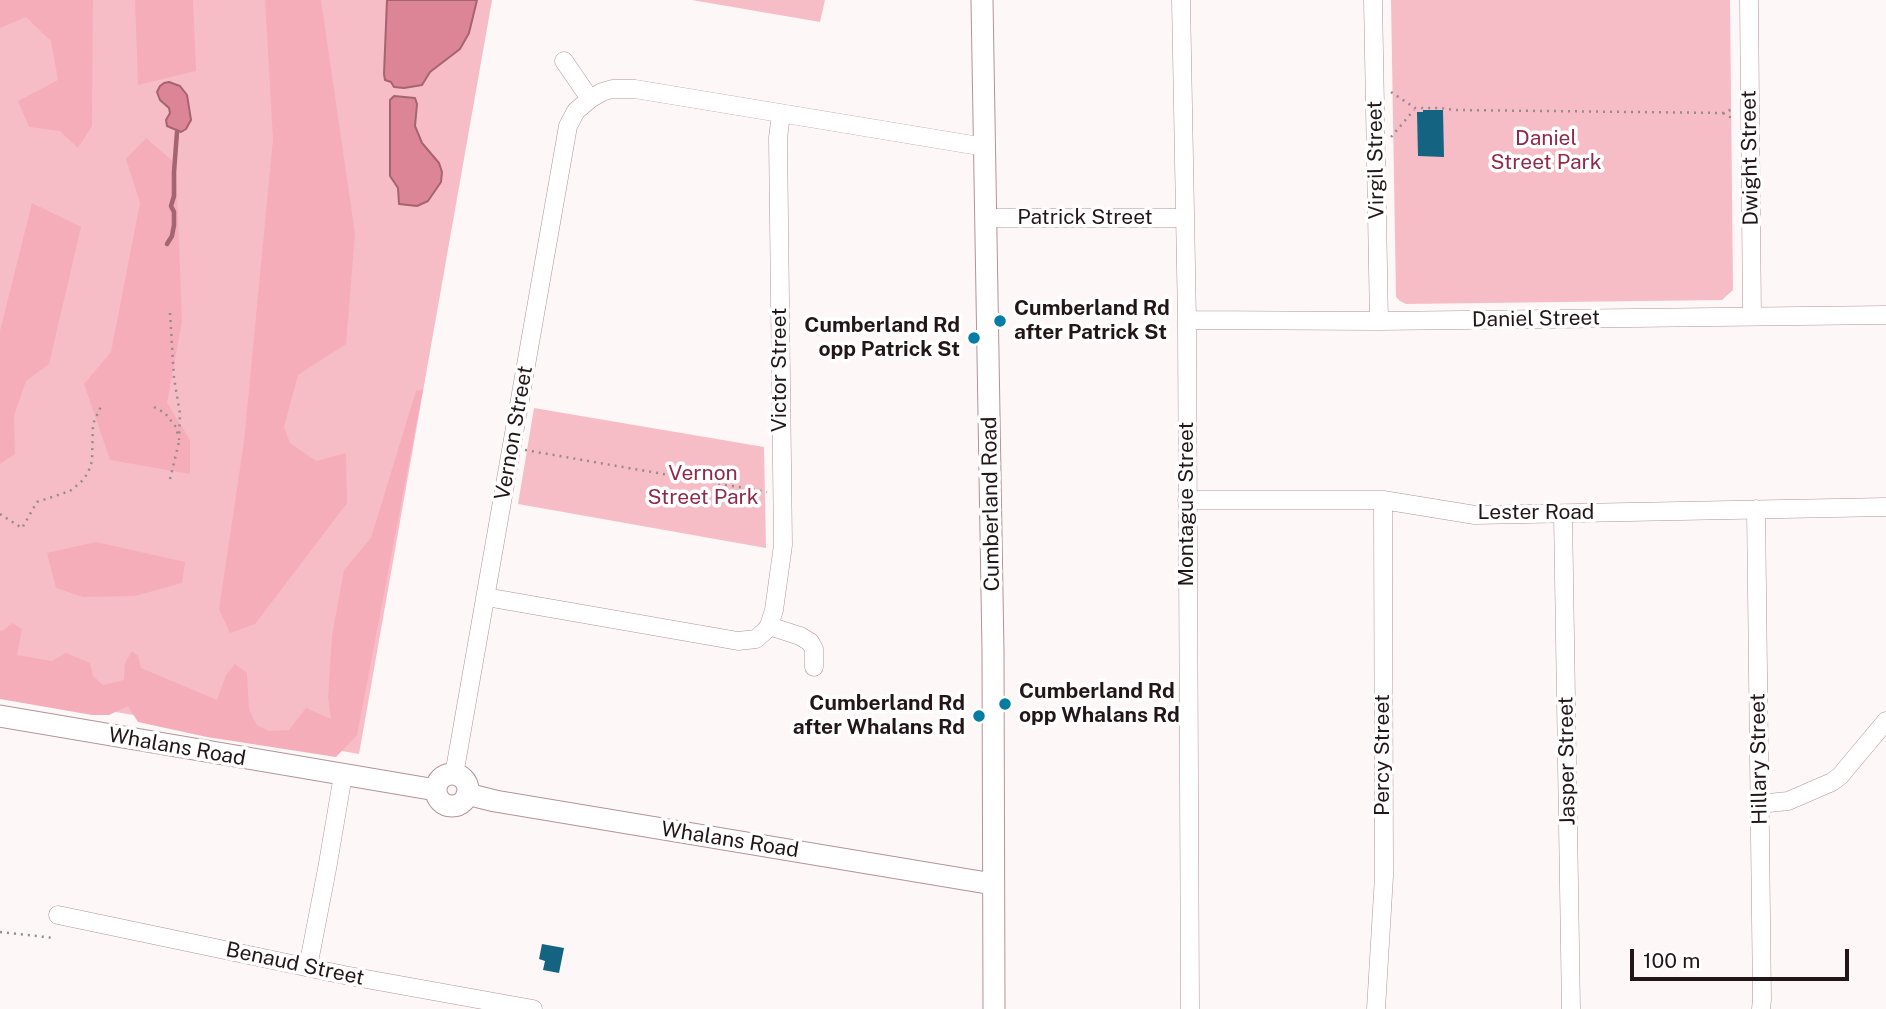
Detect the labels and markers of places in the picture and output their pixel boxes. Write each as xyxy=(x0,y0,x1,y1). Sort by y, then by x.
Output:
place label: Cumberland Rd after Patrick St xyxy=(1014,296,1170,346)
place label: Cumberland Rd opp Patrick St xyxy=(804,313,960,363)
marker: Cumberland Rd after Patrick St xyxy=(992,313,1008,329)
marker: Cumberland Rd opp Patrick St xyxy=(966,330,982,346)
place label: Cumberland Rd opp Whalans Rd xyxy=(1019,679,1180,729)
place label: Cumberland Rd after Whalans Rd xyxy=(793,691,965,741)
marker: Cumberland Rd opp Whalans Rd xyxy=(997,696,1013,712)
marker: Cumberland Rd after Whalans Rd xyxy=(971,708,987,724)

